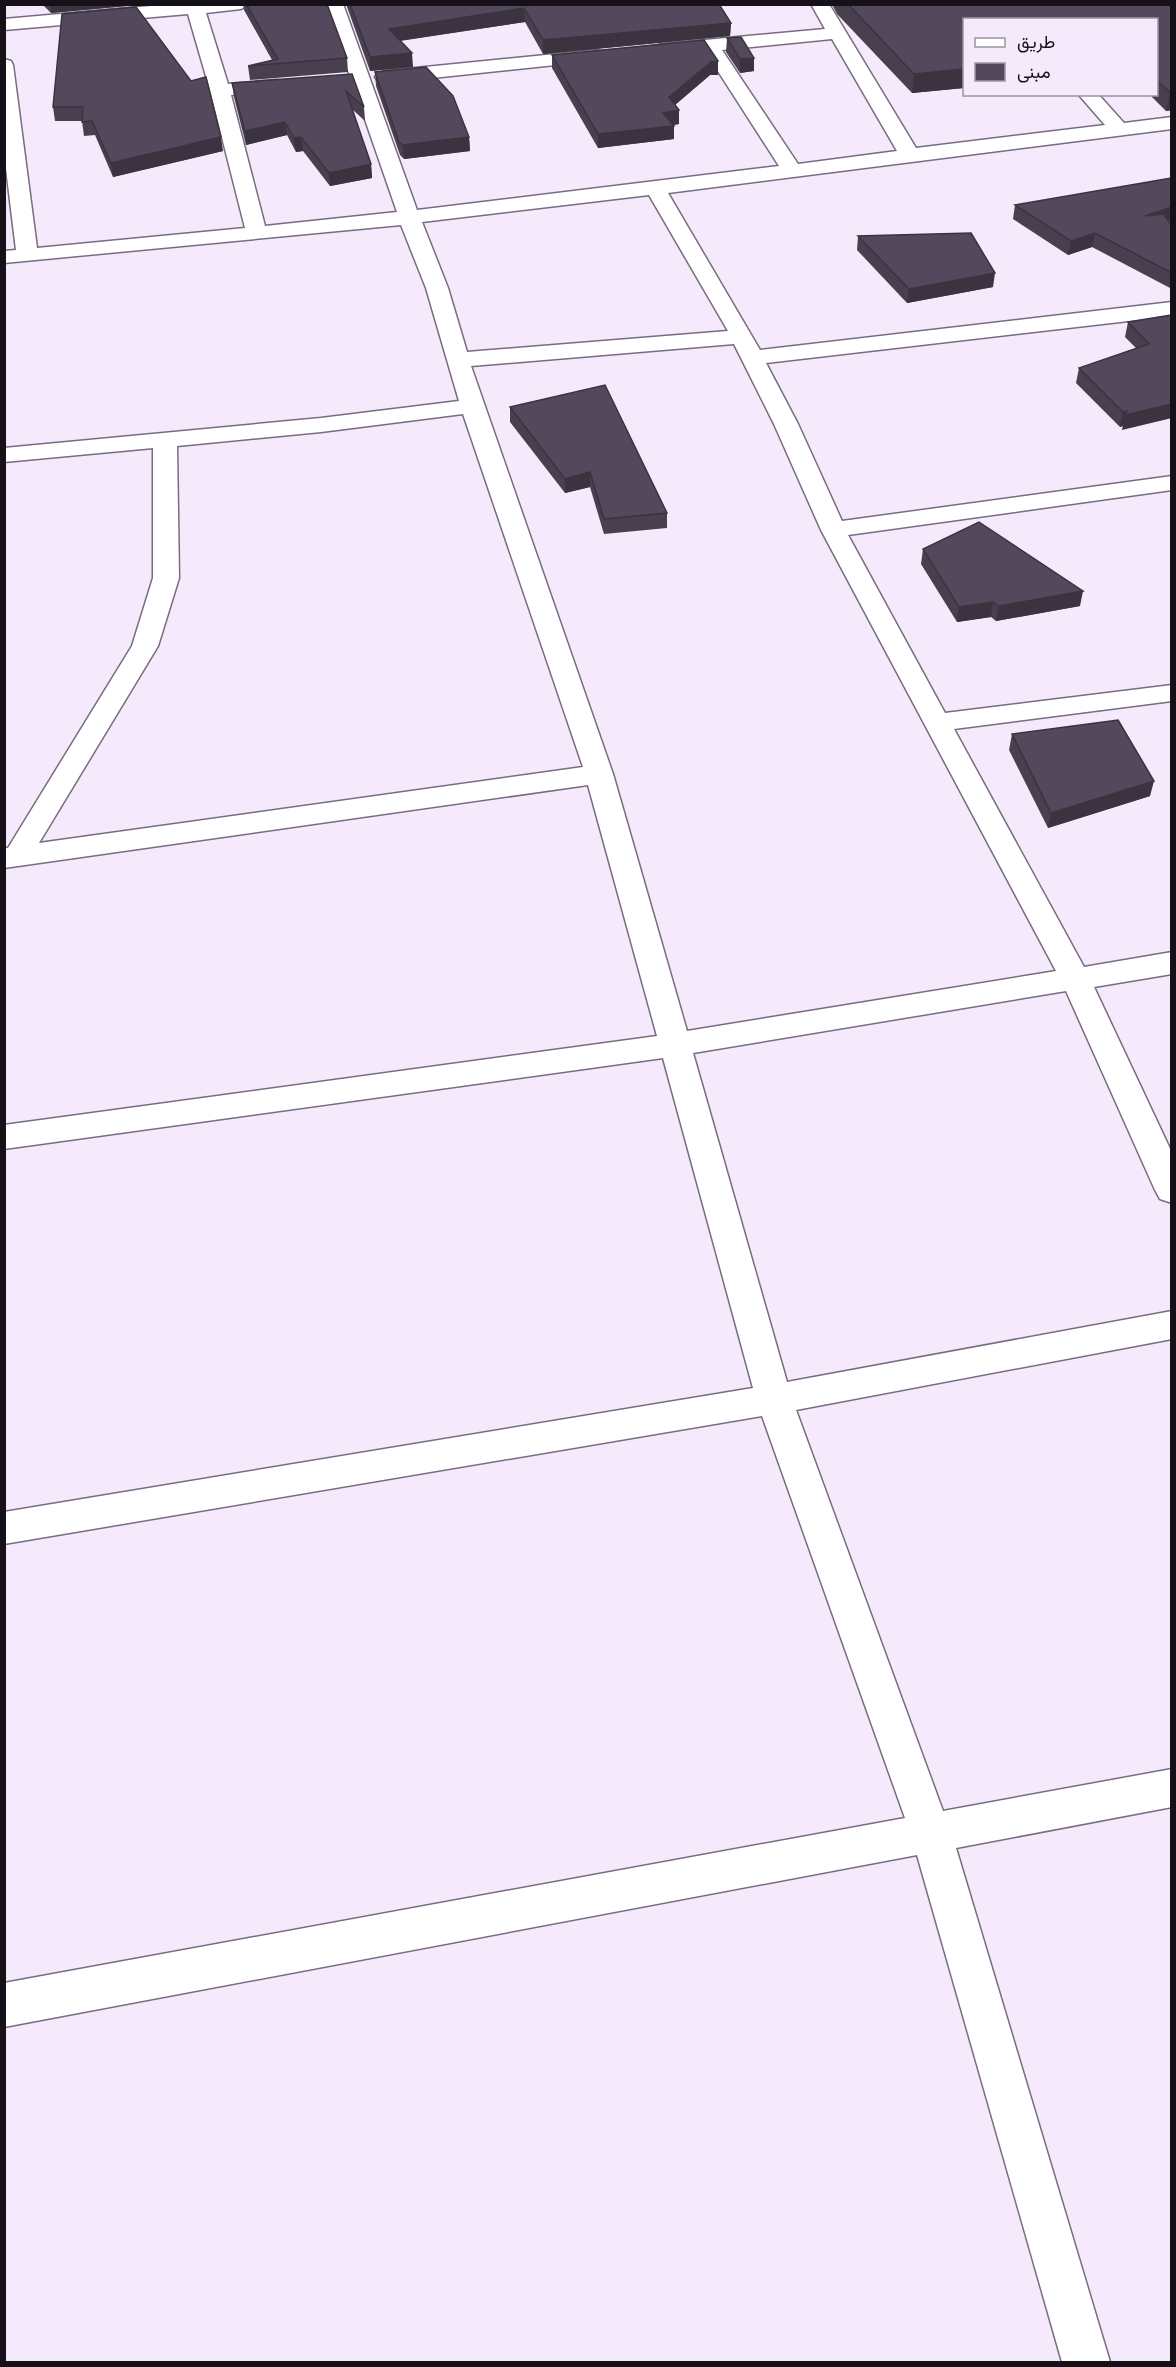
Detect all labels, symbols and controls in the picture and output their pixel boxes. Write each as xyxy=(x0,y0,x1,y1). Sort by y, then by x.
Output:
legend xyxy=(963,18,1158,96)
text: طريق xyxy=(1017,31,1055,53)
text: مبنى xyxy=(1017,61,1051,83)

